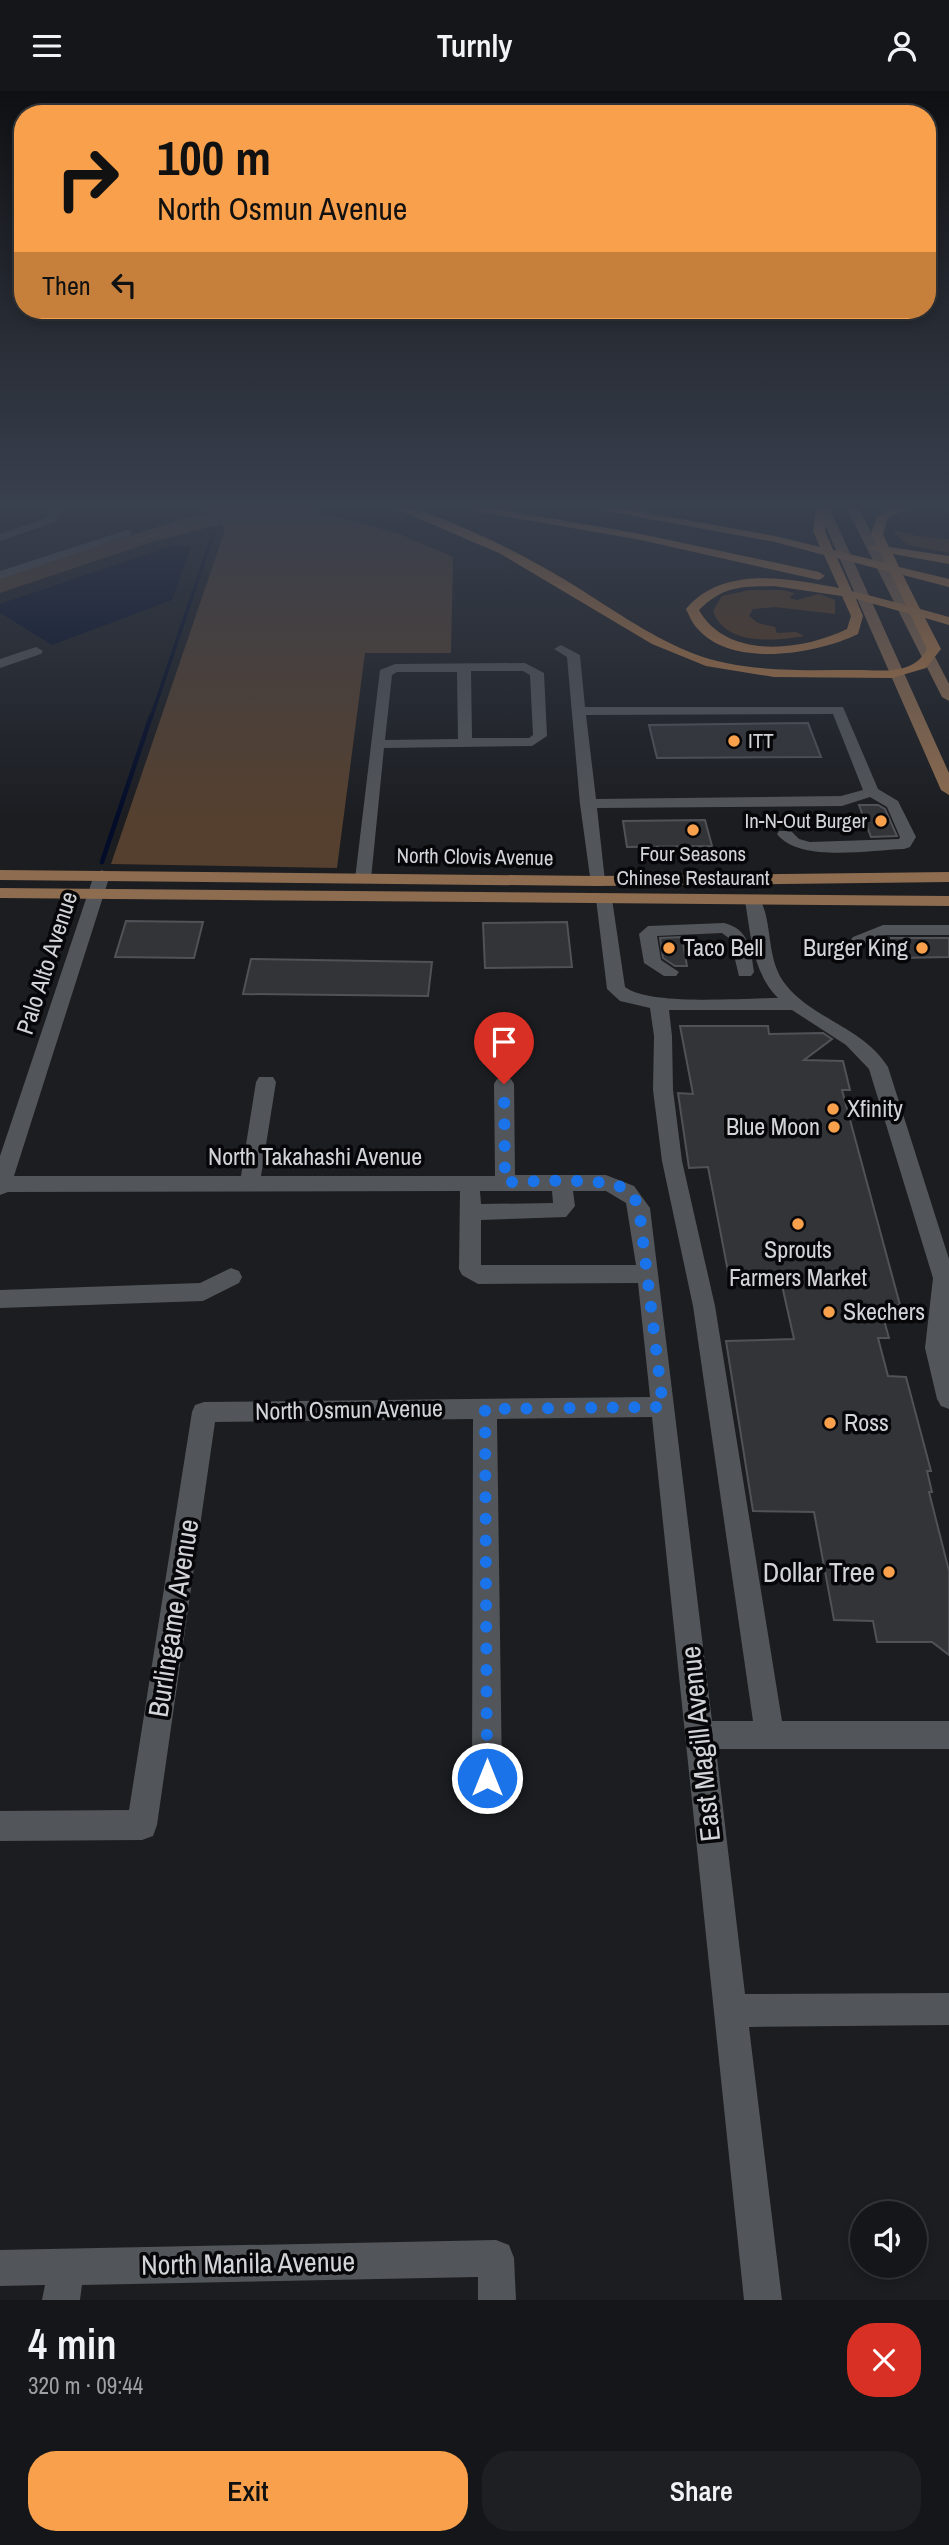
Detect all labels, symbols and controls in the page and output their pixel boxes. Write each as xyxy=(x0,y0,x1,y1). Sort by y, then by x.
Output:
text: Turnly xyxy=(437,24,512,67)
icon: menu xyxy=(28,27,66,65)
icon: person xyxy=(883,27,921,65)
text: 100 m xyxy=(157,124,271,190)
icon: right xyxy=(42,133,133,224)
text: North Osmun Avenue xyxy=(157,187,407,230)
icon: left xyxy=(105,266,143,304)
text: Then xyxy=(42,268,91,303)
place label: ITT xyxy=(748,726,774,755)
marker: ITT xyxy=(726,733,742,749)
place label: In-N-Out Burger xyxy=(745,806,867,835)
marker: In-N-Out Burger xyxy=(873,813,889,829)
marker: Four Seasons Chinese Restaurant xyxy=(685,822,701,838)
place label: Four Seasons Chinese Restaurant xyxy=(616,839,770,892)
street label: North Clovis Avenue xyxy=(396,841,554,872)
street label: Palo Alto Avenue xyxy=(8,887,84,1038)
place label: Taco Bell xyxy=(683,931,763,963)
place label: Burger King xyxy=(803,931,908,963)
marker: Taco Bell xyxy=(661,940,677,956)
marker: Burger King xyxy=(914,940,930,956)
pin xyxy=(474,1012,534,1084)
icon: arrive xyxy=(485,1023,523,1061)
place label: Xfinity xyxy=(847,1092,903,1124)
marker: Xfinity xyxy=(825,1101,841,1117)
place label: Blue Moon xyxy=(726,1110,820,1142)
marker: Blue Moon xyxy=(826,1119,842,1135)
street label: North Takahashi Avenue xyxy=(208,1140,422,1172)
marker: Sprouts Farmers Market xyxy=(790,1216,806,1232)
place label: Sprouts Farmers Market xyxy=(729,1233,867,1293)
place label: Skechers xyxy=(843,1295,925,1327)
marker: Skechers xyxy=(821,1304,837,1320)
street label: North Osmun Avenue xyxy=(255,1391,443,1427)
place label: Ross xyxy=(844,1406,889,1438)
marker: Ross xyxy=(822,1415,838,1431)
street label: Burlingame Avenue xyxy=(139,1516,207,1720)
place label: Dollar Tree xyxy=(763,1553,875,1591)
marker: Dollar Tree xyxy=(881,1564,897,1580)
street label: East Magill Avenue xyxy=(671,1644,729,1844)
position arrow xyxy=(450,1741,524,1815)
map controls xyxy=(850,2201,927,2278)
button: sound xyxy=(850,2201,927,2278)
street label: North Manila Avenue xyxy=(141,2242,355,2284)
text: 4 min xyxy=(28,2316,117,2372)
button: close xyxy=(847,2323,921,2397)
text: 320 m · 09:44 xyxy=(28,2370,143,2401)
button: Exit xyxy=(28,2451,468,2531)
button: Share xyxy=(482,2451,921,2531)

